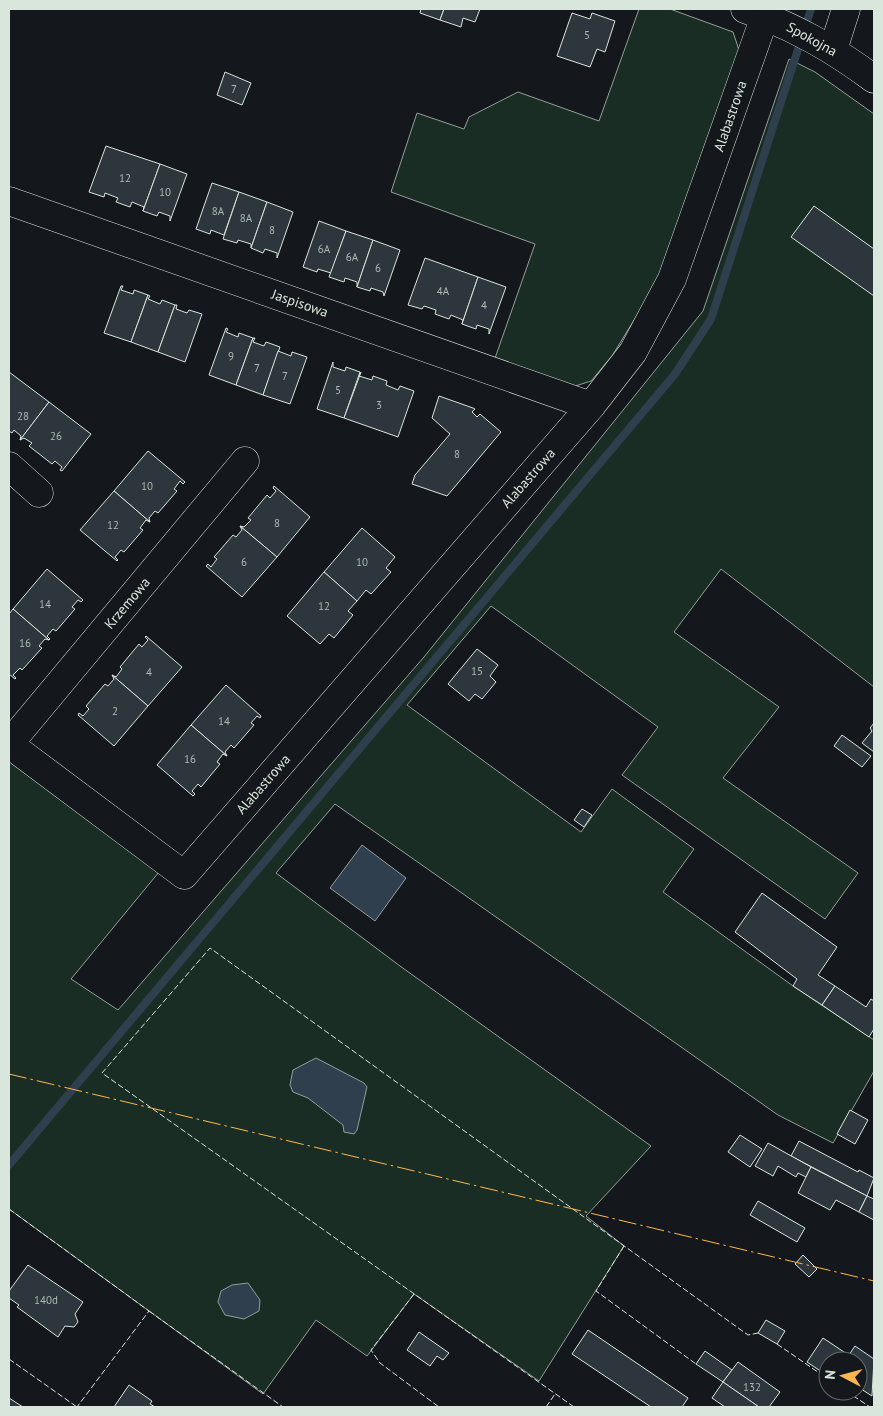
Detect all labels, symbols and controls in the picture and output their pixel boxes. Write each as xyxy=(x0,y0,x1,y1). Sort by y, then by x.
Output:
street label: Spokojna xyxy=(784,18,840,60)
house number: 5 xyxy=(584,28,590,42)
street label: Alabastrowa xyxy=(709,78,751,154)
house number: 7 xyxy=(231,82,237,96)
house number: 12 xyxy=(119,171,131,185)
house number: 10 xyxy=(159,185,171,199)
house number: 8A xyxy=(212,204,225,218)
house number: 8A xyxy=(240,211,253,225)
house number: 8 xyxy=(269,223,275,237)
house number: 6A xyxy=(318,242,331,256)
house number: 6A xyxy=(346,250,359,264)
house number: 6 xyxy=(375,261,381,275)
house number: 4A xyxy=(437,284,450,298)
street label: Jaspisowa xyxy=(268,285,331,321)
house number: 4 xyxy=(481,298,487,312)
house number: 9 xyxy=(228,349,234,363)
house number: 7 xyxy=(254,361,260,375)
house number: 7 xyxy=(282,369,288,383)
house number: 5 xyxy=(335,383,341,397)
house number: 3 xyxy=(376,398,382,412)
house number: 28 xyxy=(17,409,29,423)
house number: 26 xyxy=(50,429,62,443)
street label: Alabastrowa xyxy=(497,444,559,512)
house number: 8 xyxy=(454,447,460,461)
house number: 10 xyxy=(141,479,153,493)
house number: 8 xyxy=(274,516,280,530)
house number: 12 xyxy=(107,518,119,532)
house number: 6 xyxy=(241,555,247,569)
house number: 10 xyxy=(356,555,368,569)
street label: Krzemowa xyxy=(100,573,154,633)
house number: 14 xyxy=(39,597,51,611)
house number: 12 xyxy=(318,599,330,613)
house number: 16 xyxy=(19,636,31,650)
house number: 15 xyxy=(471,664,483,678)
house number: 4 xyxy=(146,665,152,679)
house number: 2 xyxy=(112,704,118,718)
house number: 14 xyxy=(218,714,230,728)
street label: Alabastrowa xyxy=(232,750,294,818)
house number: 16 xyxy=(184,752,196,766)
house number: 140d xyxy=(34,1293,58,1307)
north arrow xyxy=(818,1351,868,1401)
text: N xyxy=(821,1369,840,1380)
house number: 132 xyxy=(743,1380,761,1394)

